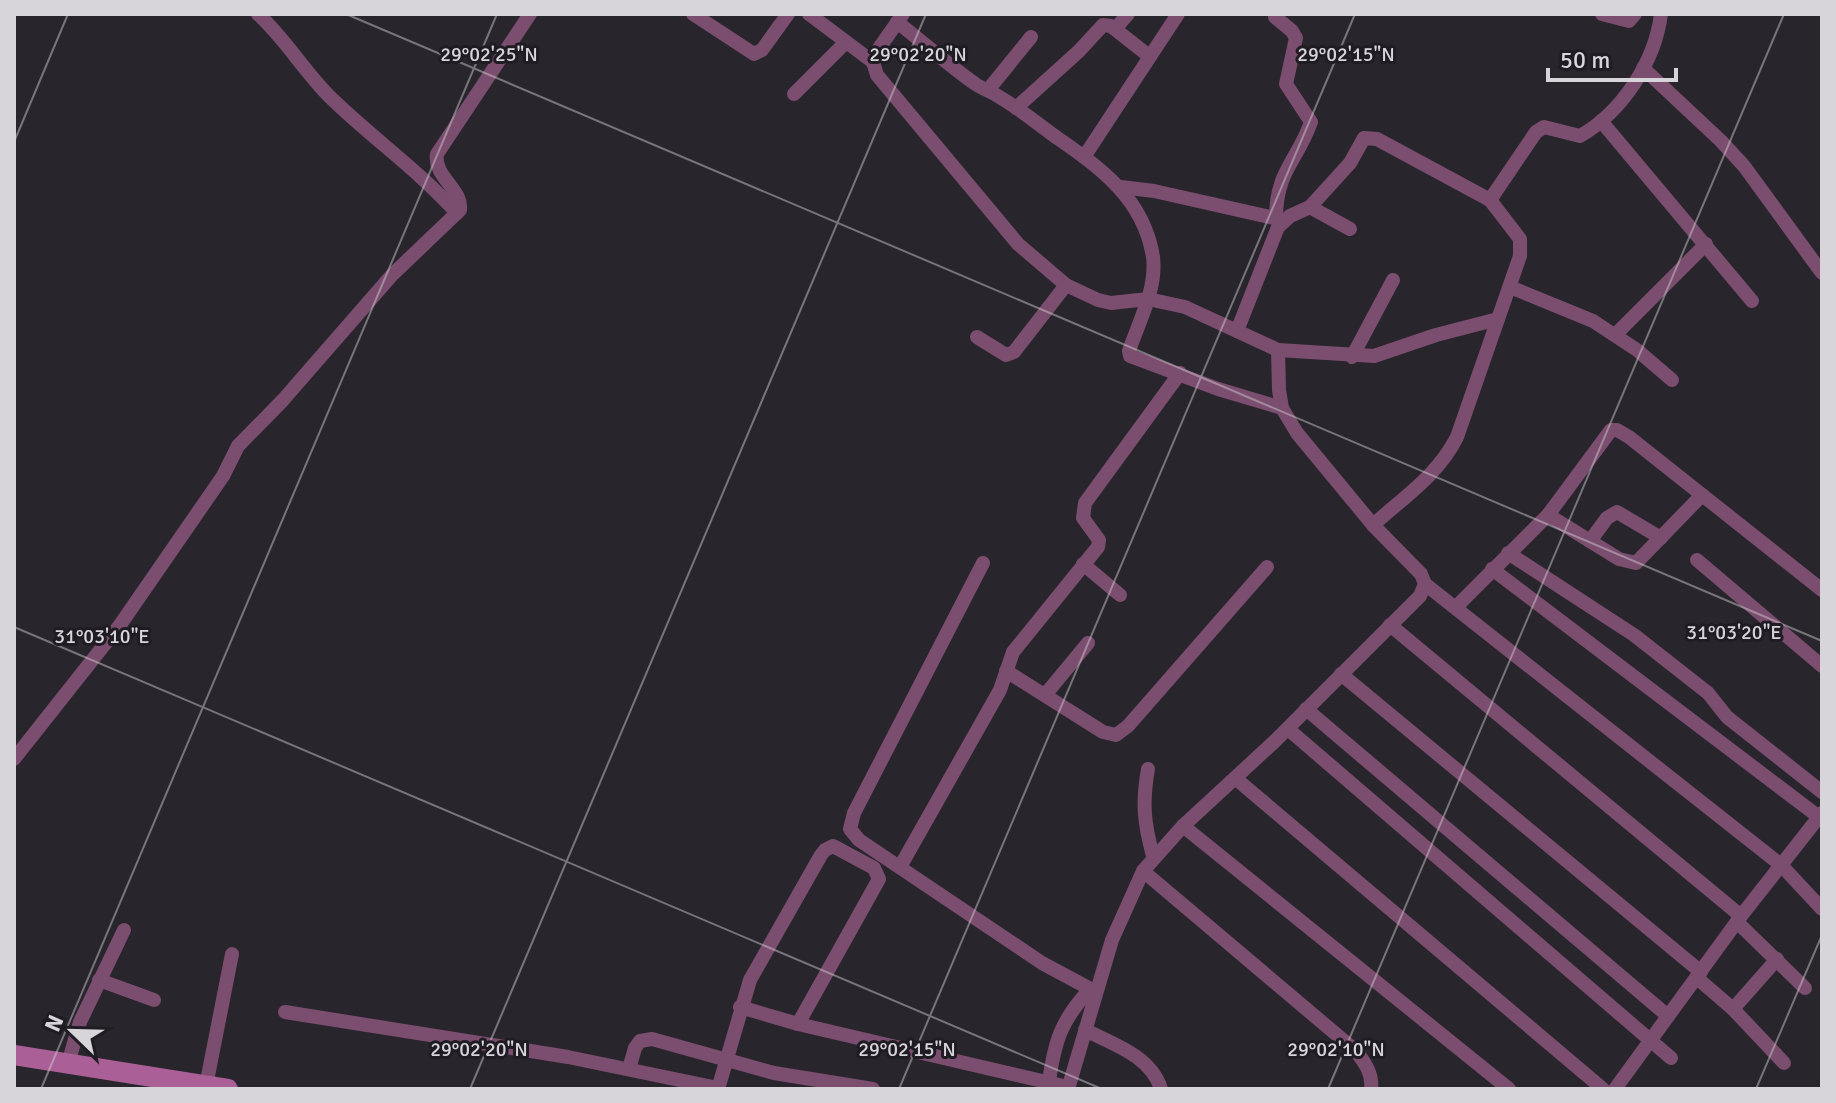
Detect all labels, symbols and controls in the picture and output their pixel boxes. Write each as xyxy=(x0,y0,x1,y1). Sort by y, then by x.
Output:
scale bar xyxy=(1548,32,1676,82)
text: 29°02'25"N xyxy=(440,42,538,67)
text: 29°02'20"N xyxy=(869,42,967,67)
text: 29°02'15"N xyxy=(1297,42,1395,67)
text: 50 m xyxy=(1560,45,1610,75)
text: 31°03'20"E xyxy=(1686,620,1782,645)
text: 31°03'10"E xyxy=(54,624,150,649)
north arrow xyxy=(32,991,112,1071)
text: N xyxy=(39,1011,69,1036)
text: 29°02'20"N xyxy=(430,1037,528,1062)
text: 29°02'15"N xyxy=(858,1037,956,1062)
text: 29°02'10"N xyxy=(1287,1037,1385,1062)

